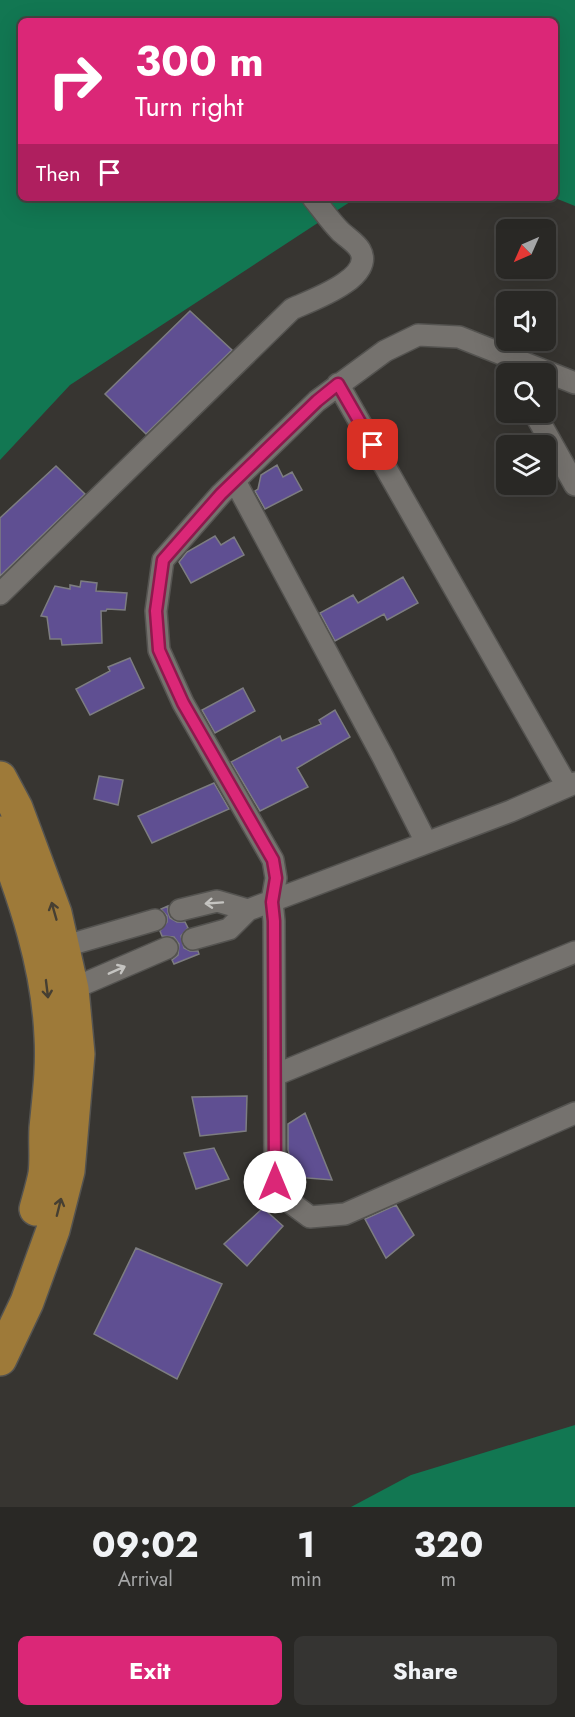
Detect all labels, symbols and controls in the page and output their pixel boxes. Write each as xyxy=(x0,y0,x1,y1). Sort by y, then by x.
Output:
text: 300 m xyxy=(135,31,264,92)
icon: right xyxy=(36,42,114,120)
text: Turn right xyxy=(135,87,243,126)
icon: arrive xyxy=(93,156,126,189)
text: Then xyxy=(36,157,81,189)
north arrow xyxy=(496,219,556,279)
map controls xyxy=(496,219,556,495)
button: sound xyxy=(496,291,556,351)
button: search xyxy=(496,363,556,423)
pin xyxy=(347,419,398,470)
icon: arrive xyxy=(356,428,389,461)
button: layers xyxy=(496,435,556,495)
one-way arrow xyxy=(205,898,224,909)
one-way arrow xyxy=(48,902,59,921)
one-way arrow xyxy=(108,963,126,974)
one-way arrow xyxy=(41,979,52,999)
position arrow xyxy=(243,1150,307,1214)
one-way arrow xyxy=(53,1198,65,1217)
text: 09:02 xyxy=(92,1518,199,1570)
text: 1 xyxy=(297,1518,315,1570)
text: 320 xyxy=(413,1518,483,1570)
text: Arrival xyxy=(118,1565,173,1594)
text: min xyxy=(290,1565,322,1594)
text: m xyxy=(441,1565,456,1594)
button: Exit xyxy=(18,1636,282,1705)
button: Share xyxy=(294,1636,557,1705)

